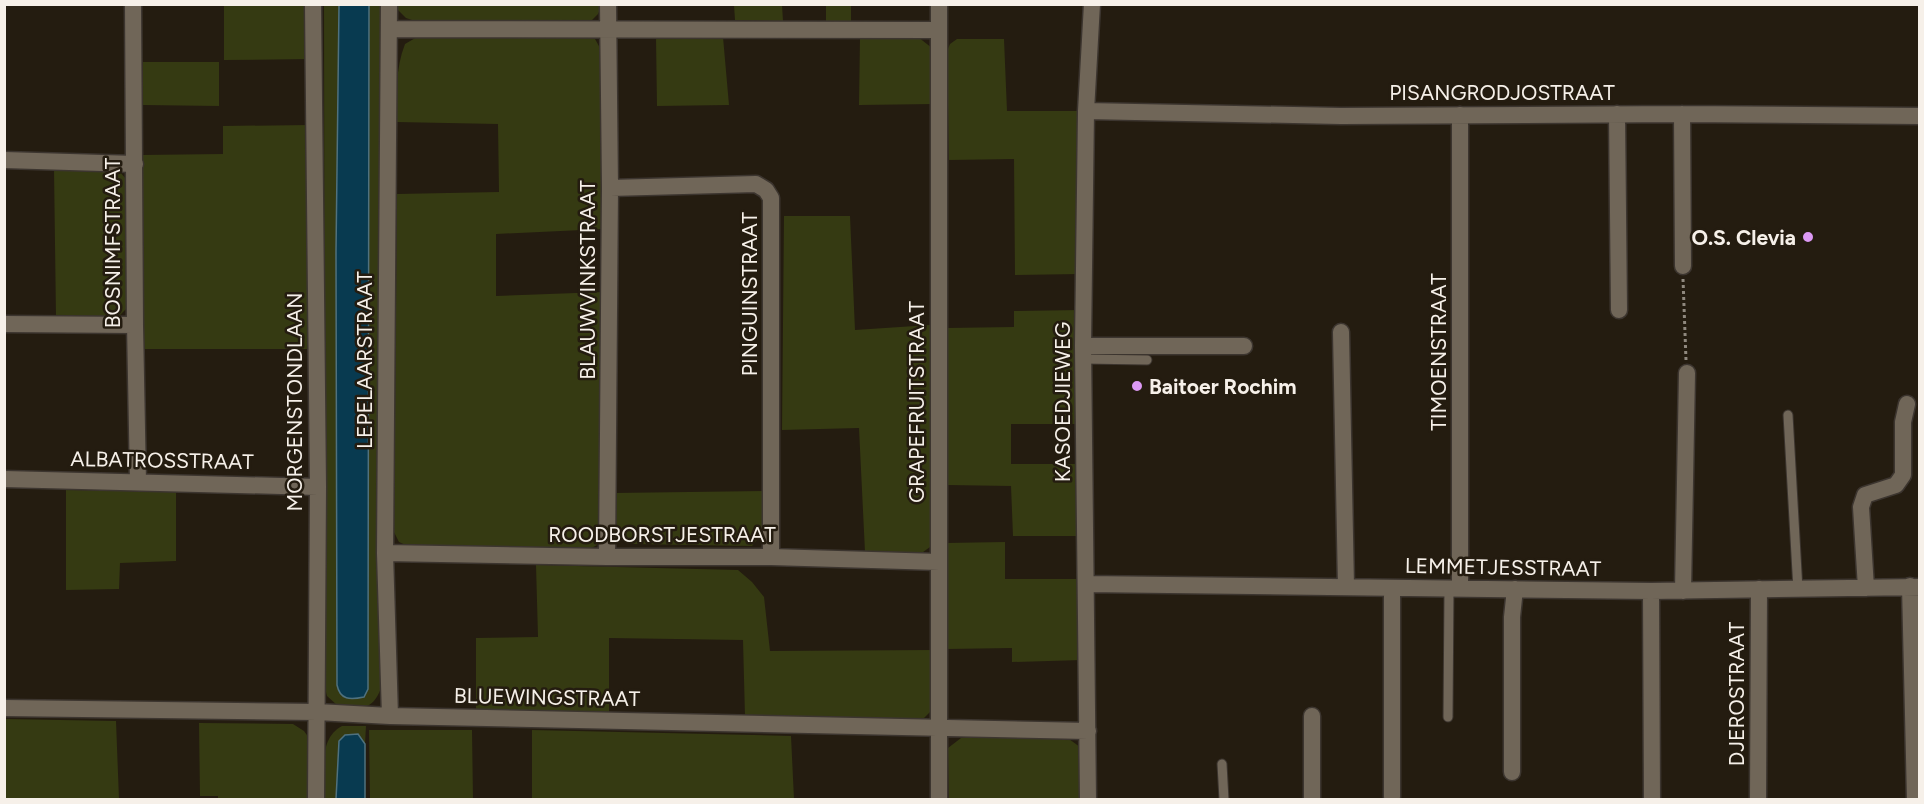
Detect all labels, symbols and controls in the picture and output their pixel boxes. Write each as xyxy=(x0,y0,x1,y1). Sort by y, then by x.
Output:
street label: PISANGRODJOSTRAAT xyxy=(1389,80,1615,105)
street label: BOSNIMFSTRAAT xyxy=(100,157,125,328)
street label: BLAUWVINKSTRAAT xyxy=(575,180,600,380)
street label: PINGUINSTRAAT xyxy=(737,211,762,376)
place label: O.S. Clevia xyxy=(1691,225,1796,250)
marker: O.S. Clevia xyxy=(1801,230,1815,244)
street label: LEPELAARSTRAAT xyxy=(352,271,377,449)
street label: TIMOENSTRAAT xyxy=(1426,273,1451,431)
street label: MORGENSTONDLAAN xyxy=(282,293,307,511)
street label: GRAPEFRUITSTRAAT xyxy=(904,301,929,503)
street label: KASOEDJIEWEG xyxy=(1050,322,1075,482)
place label: Baitoer Rochim xyxy=(1149,374,1297,399)
marker: Baitoer Rochim xyxy=(1130,379,1144,393)
street label: ALBATROSSTRAAT xyxy=(70,446,254,474)
street label: ROODBORSTJESTRAAT xyxy=(548,522,776,547)
street label: LEMMETJESSTRAAT xyxy=(1405,553,1602,581)
street label: DJEROSTRAAT xyxy=(1724,621,1749,766)
street label: BLUEWINGSTRAAT xyxy=(454,683,641,711)

